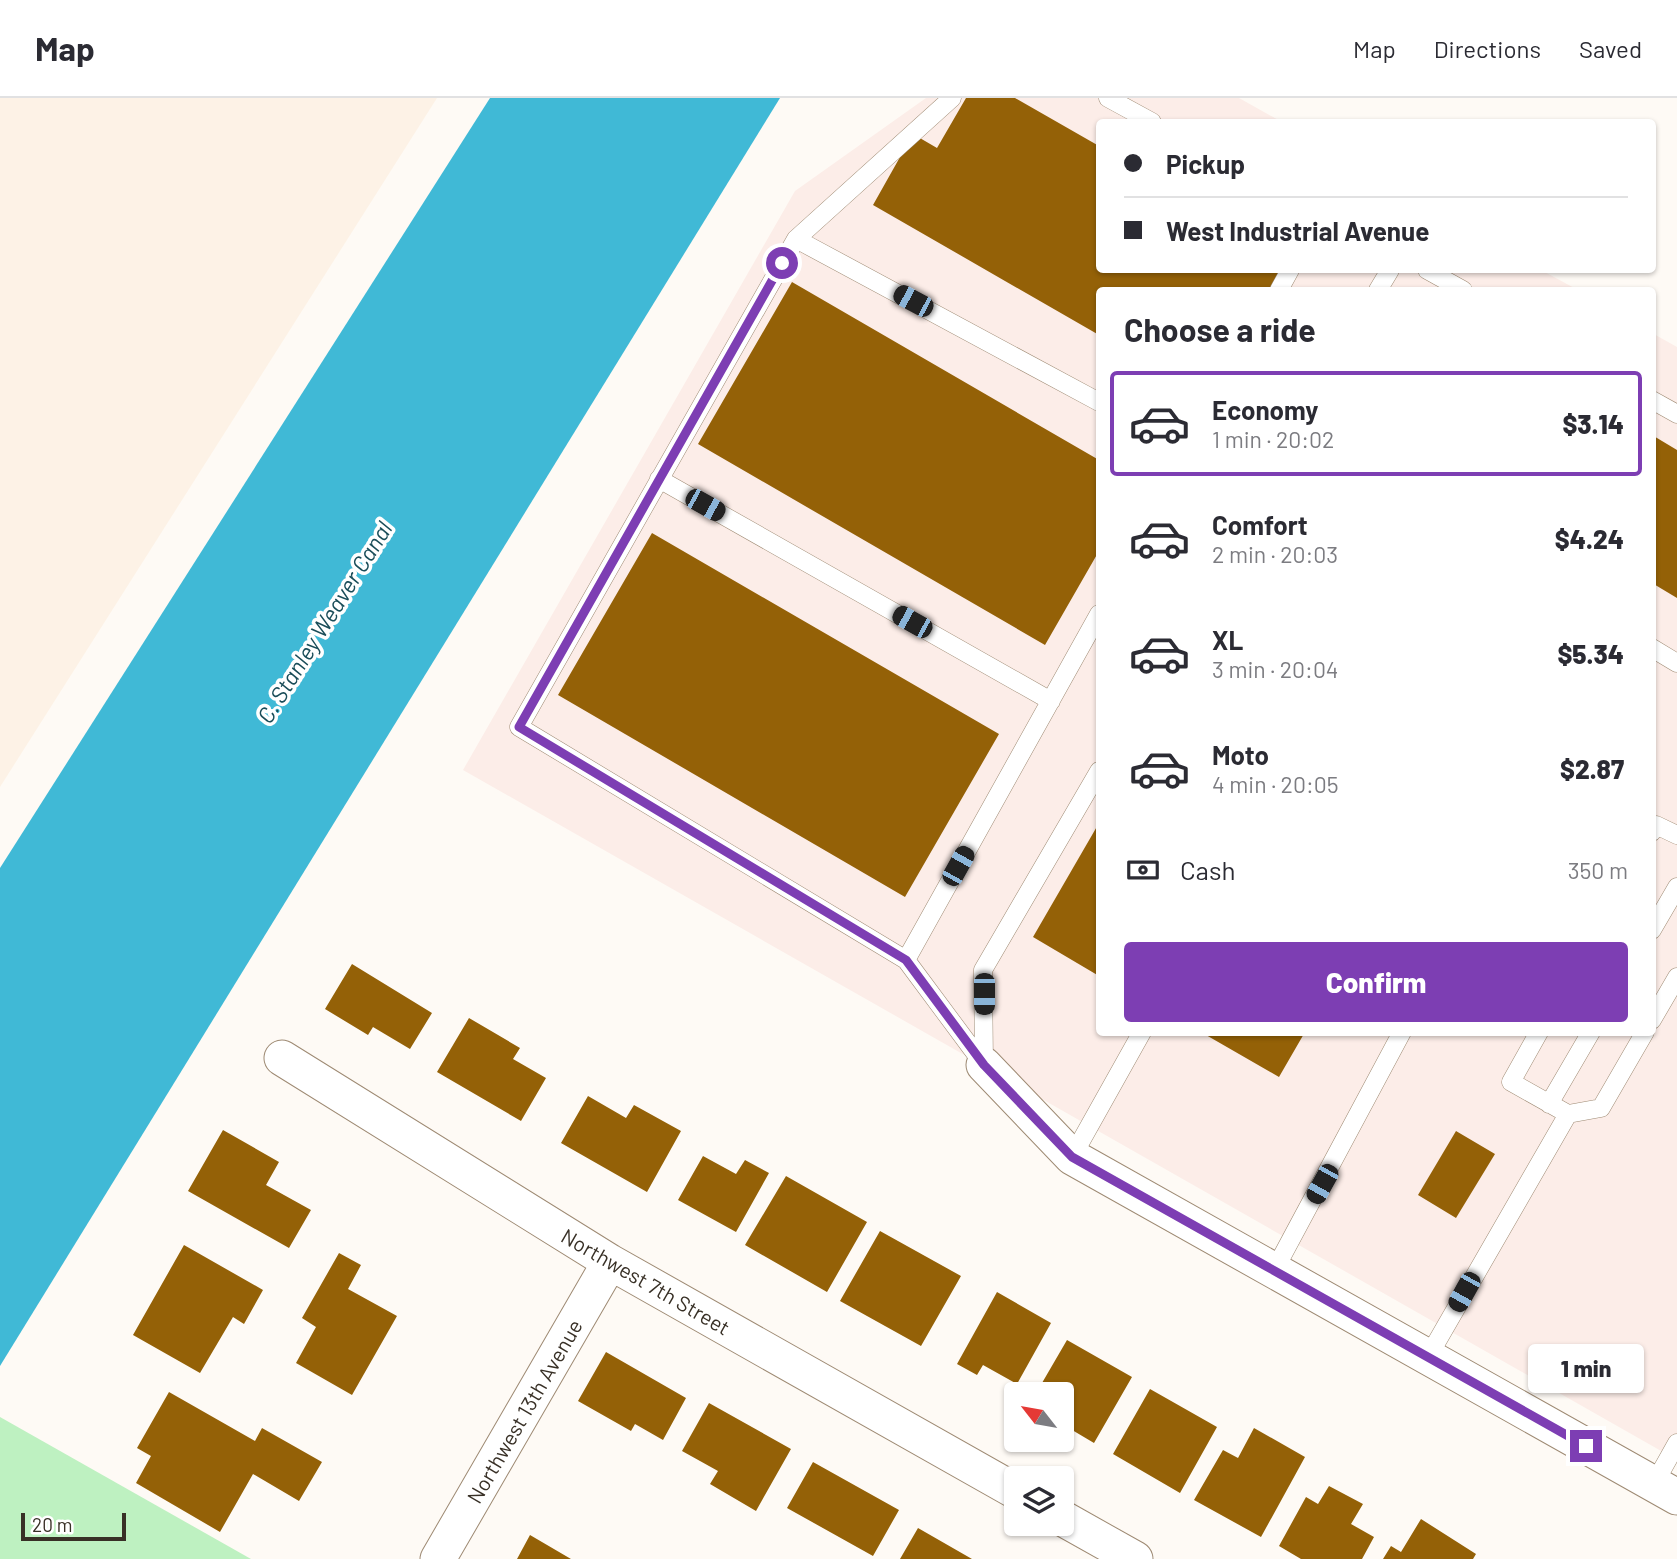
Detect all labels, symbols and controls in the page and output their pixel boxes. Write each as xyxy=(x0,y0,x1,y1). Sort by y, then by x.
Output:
text: Map xyxy=(35,28,95,68)
text: Map xyxy=(1353,34,1396,63)
text: Directions xyxy=(1434,34,1541,63)
text: Saved xyxy=(1579,34,1642,63)
text: Pickup xyxy=(1166,148,1245,179)
text: West Industrial Avenue xyxy=(1166,215,1429,246)
route start xyxy=(766,247,798,279)
car xyxy=(890,282,937,320)
text: Choose a ride xyxy=(1124,310,1316,348)
icon: car xyxy=(1128,392,1191,455)
text: Economy xyxy=(1212,394,1318,425)
text: $3.14 xyxy=(1562,408,1624,439)
text: 1 min · 20:02 xyxy=(1212,425,1334,453)
car xyxy=(682,486,729,524)
icon: car xyxy=(1128,507,1191,570)
text: Comfort xyxy=(1212,509,1308,540)
water label: C. Stanley Weaver Canal xyxy=(250,516,398,728)
text: $4.24 xyxy=(1555,523,1624,554)
text: 2 min · 20:03 xyxy=(1212,540,1338,568)
car xyxy=(889,603,936,641)
icon: car xyxy=(1128,622,1191,685)
text: XL xyxy=(1212,624,1243,655)
text: $5.34 xyxy=(1557,638,1624,669)
text: 3 min · 20:04 xyxy=(1212,655,1339,683)
icon: car xyxy=(1128,737,1191,800)
text: Moto xyxy=(1212,739,1269,770)
text: $2.87 xyxy=(1560,753,1624,784)
text: 4 min · 20:05 xyxy=(1212,770,1339,798)
car xyxy=(939,843,978,889)
icon: cash xyxy=(1124,851,1162,889)
text: Cash xyxy=(1180,854,1235,885)
text: 350 m xyxy=(1568,856,1628,884)
button: Confirm xyxy=(1124,942,1628,1022)
car xyxy=(974,973,995,1015)
car xyxy=(1303,1161,1342,1207)
street label: Northwest 7th Street xyxy=(557,1223,735,1339)
car xyxy=(1445,1269,1484,1315)
street label: Northwest 13th Avenue xyxy=(461,1315,587,1507)
callout: 1 min xyxy=(1528,1344,1644,1394)
text: 1 min xyxy=(1561,1354,1611,1382)
north arrow xyxy=(1004,1382,1074,1452)
map controls xyxy=(1004,1382,1074,1536)
route end xyxy=(1570,1430,1602,1462)
button: layers xyxy=(1004,1466,1074,1536)
scale bar xyxy=(21,1510,126,1542)
text: 20 m xyxy=(32,1513,72,1536)

